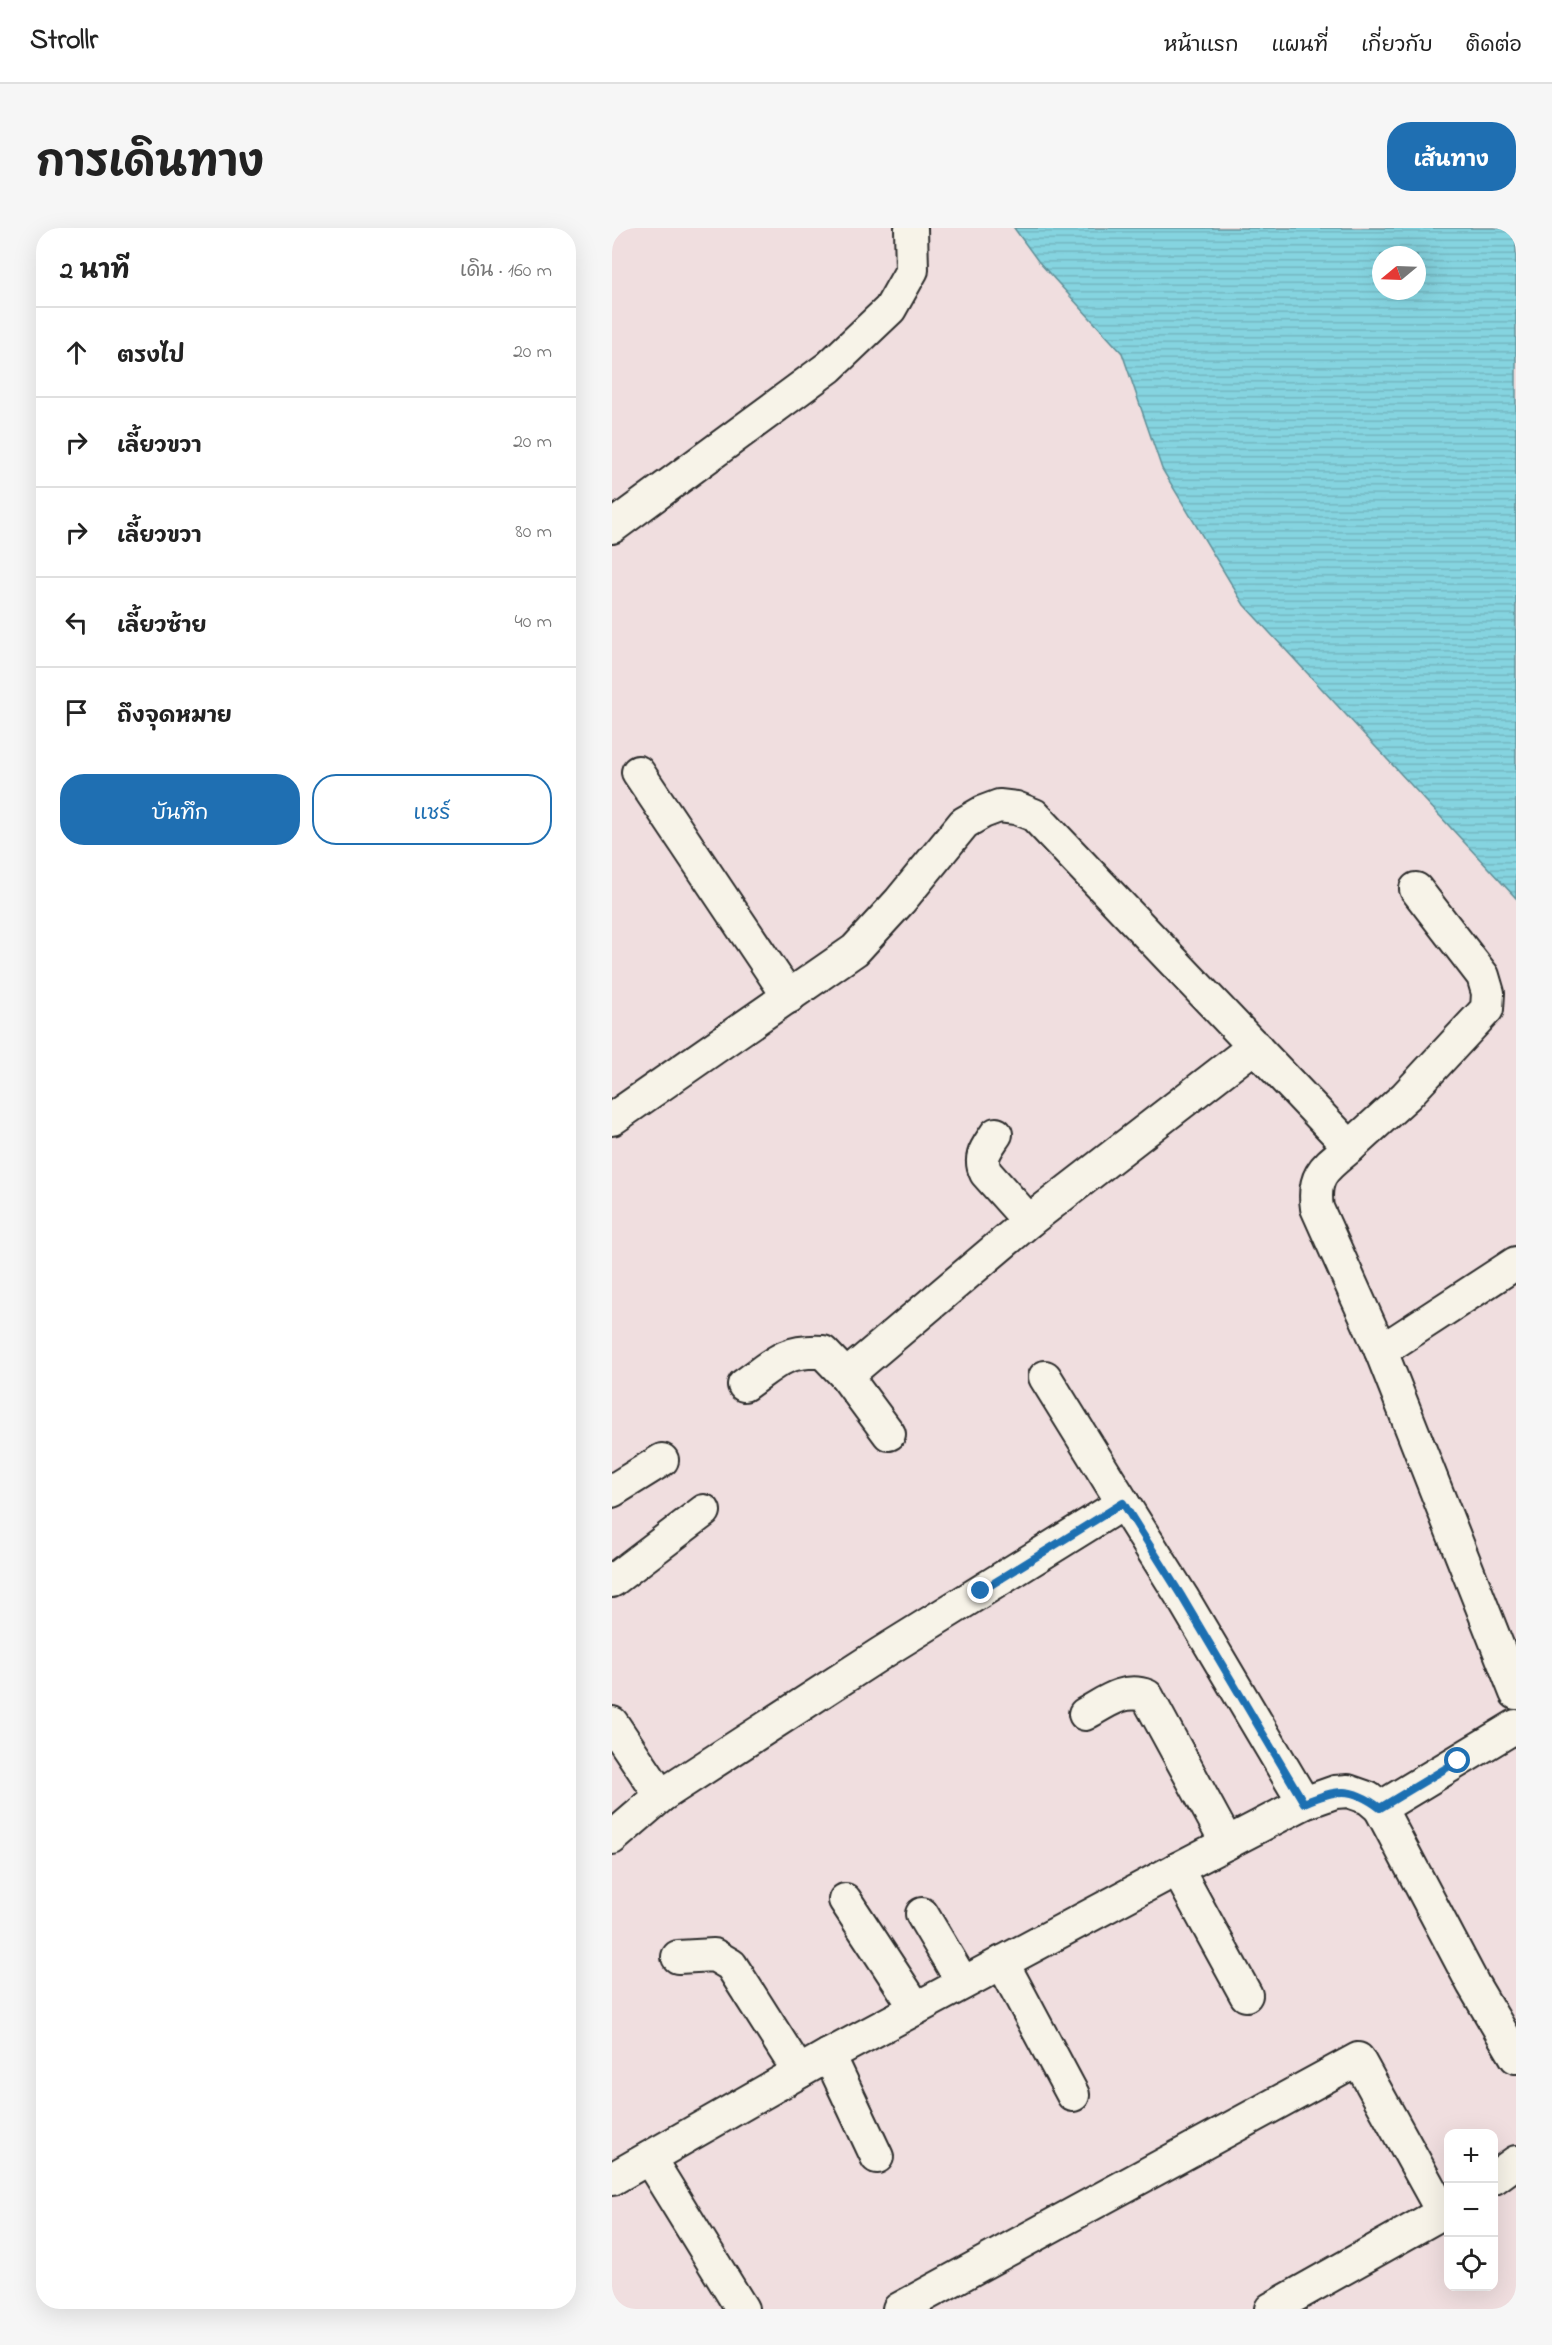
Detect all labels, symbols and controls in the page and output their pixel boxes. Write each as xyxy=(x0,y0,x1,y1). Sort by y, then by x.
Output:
text: Strollr xyxy=(30,21,98,62)
text: หน้าแรก xyxy=(1164,31,1239,61)
text: แผนที่ xyxy=(1272,31,1328,61)
text: เกี่ยวกับ xyxy=(1361,31,1433,61)
text: ติดต่อ xyxy=(1466,31,1522,61)
button: เส้นทาง xyxy=(1387,122,1516,191)
text: การเดินทาง xyxy=(36,134,264,195)
north arrow xyxy=(1372,246,1426,300)
text: 2 นาที xyxy=(60,253,130,291)
text: เดิน · 160 m xyxy=(460,257,552,286)
icon: ahead xyxy=(60,336,93,369)
text: 20 m xyxy=(513,338,552,367)
text: ตรงไป xyxy=(117,341,185,373)
icon: right xyxy=(60,426,93,459)
text: 20 m xyxy=(513,428,552,457)
text: เลี้ยวขวา xyxy=(117,431,201,463)
icon: right xyxy=(60,516,93,549)
text: 80 m xyxy=(515,518,552,547)
text: เลี้ยวขวา xyxy=(117,521,201,553)
icon: left xyxy=(60,606,93,639)
text: 40 m xyxy=(515,608,552,637)
text: เลี้ยวซ้าย xyxy=(117,611,207,643)
icon: arrive xyxy=(60,696,93,729)
text: ถึงจุดหมาย xyxy=(117,701,232,733)
button: บันทึก xyxy=(60,774,300,845)
button: แชร์ xyxy=(312,774,552,845)
route end xyxy=(967,1577,993,1603)
route start xyxy=(1444,1747,1470,1773)
map controls xyxy=(1444,2129,1498,2291)
button: + xyxy=(1444,2129,1498,2183)
button: − xyxy=(1444,2183,1498,2237)
button: locate xyxy=(1444,2237,1498,2291)

